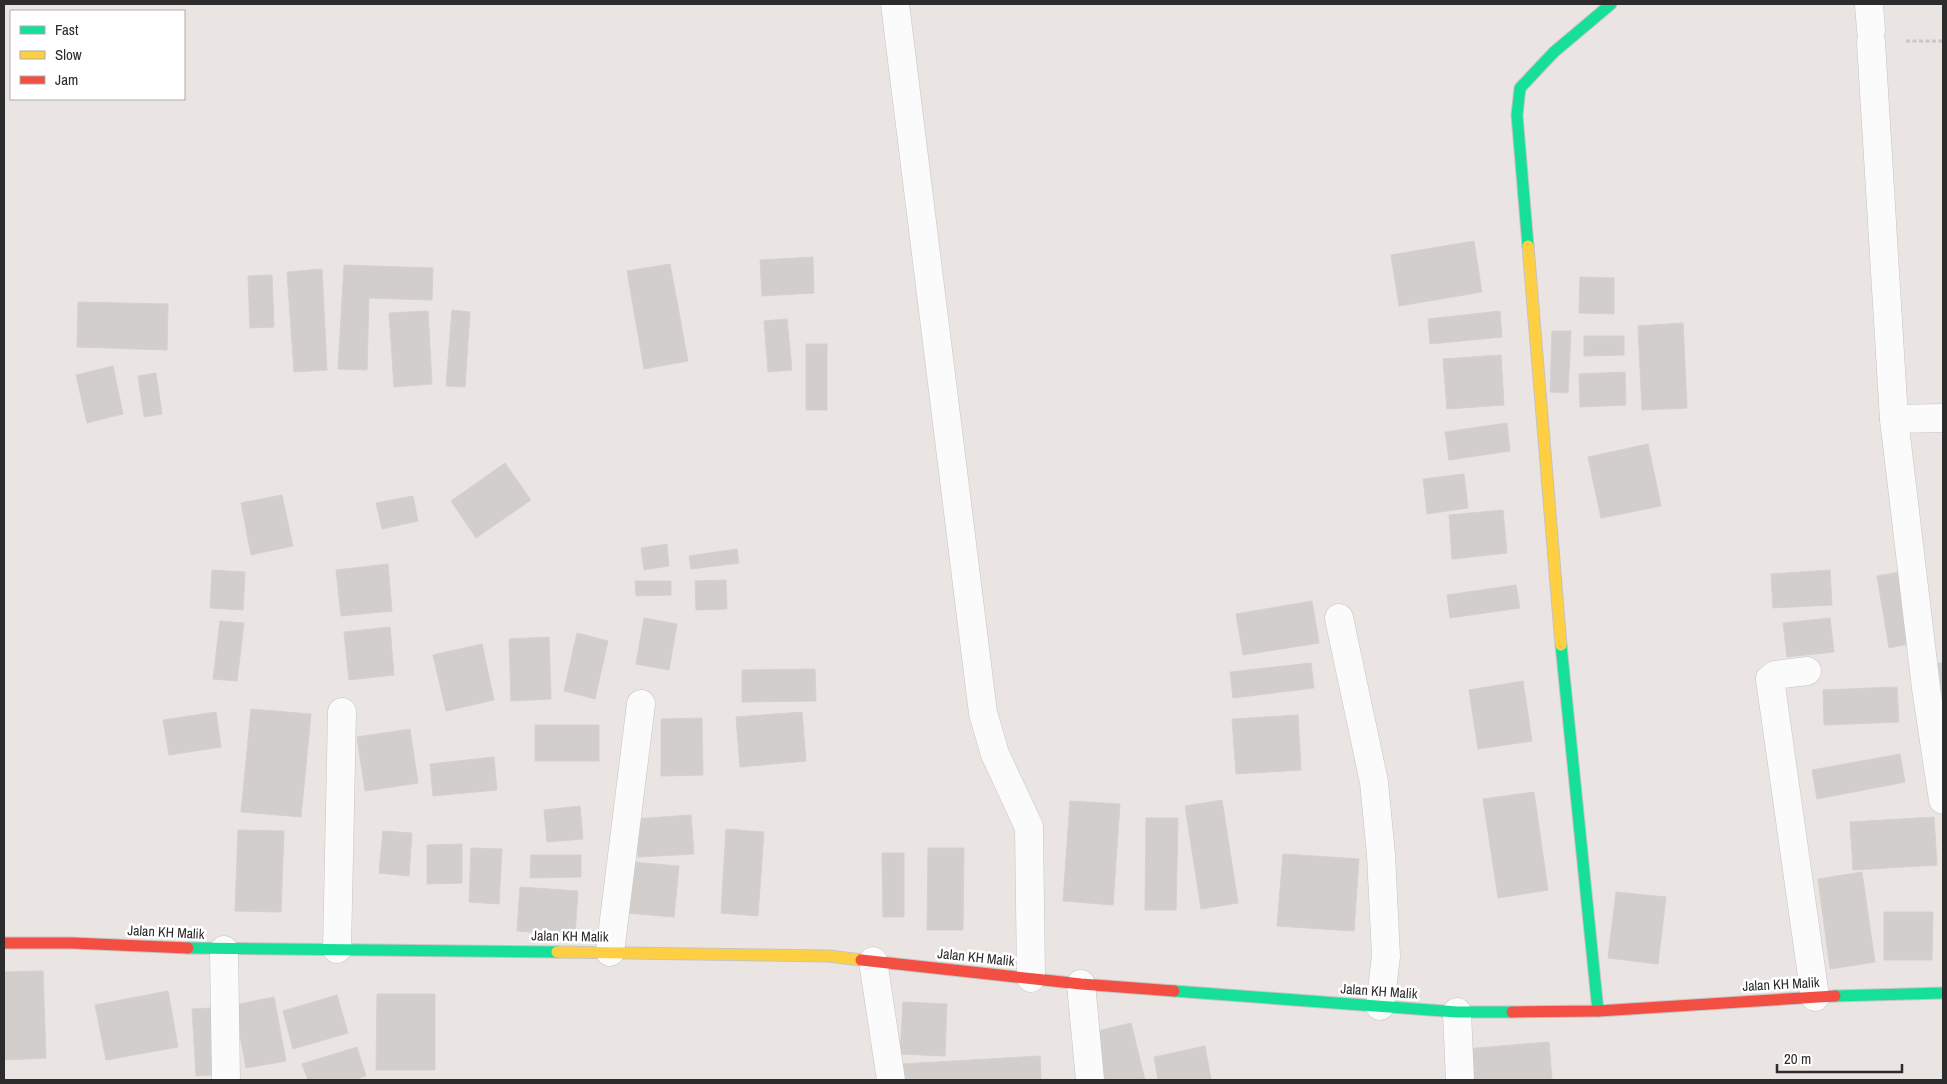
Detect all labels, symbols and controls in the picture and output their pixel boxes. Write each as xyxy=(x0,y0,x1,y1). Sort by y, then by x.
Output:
legend xyxy=(10,10,185,100)
text: Fast xyxy=(55,19,79,40)
text: Slow xyxy=(55,44,82,65)
text: Jam xyxy=(55,69,78,90)
street label: Jalan KH Malik xyxy=(127,921,205,943)
street label: Jalan KH Malik xyxy=(531,926,609,946)
street label: Jalan KH Malik xyxy=(937,944,1016,970)
street label: Jalan KH Malik xyxy=(1742,973,1820,995)
street label: Jalan KH Malik xyxy=(1340,979,1418,1003)
scale bar xyxy=(1777,1042,1902,1074)
text: 20 m xyxy=(1784,1048,1811,1069)

